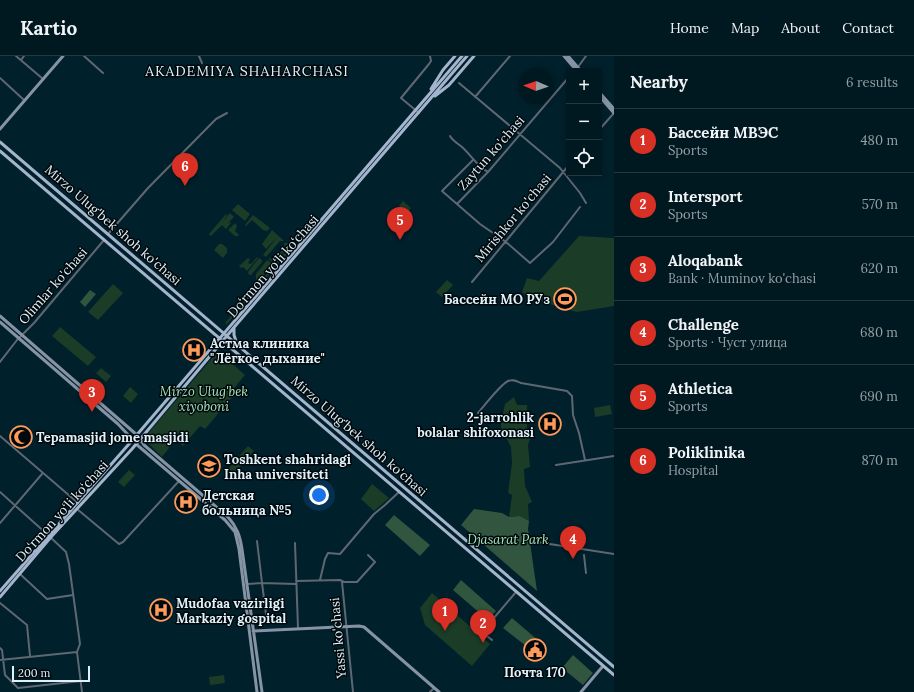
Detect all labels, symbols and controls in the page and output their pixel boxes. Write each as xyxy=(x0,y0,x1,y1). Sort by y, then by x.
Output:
text: Kartio xyxy=(20,16,77,40)
text: Home xyxy=(670,19,709,37)
text: Map xyxy=(731,19,759,37)
text: About xyxy=(781,19,820,37)
text: Contact xyxy=(842,19,894,37)
district label: AKADEMIYA SHAHARCHASI xyxy=(144,62,349,80)
north arrow xyxy=(518,68,554,104)
map controls xyxy=(566,68,602,176)
button: + xyxy=(566,68,602,104)
text: Nearby xyxy=(630,71,688,93)
text: 6 results xyxy=(846,74,898,91)
button: − xyxy=(566,104,602,140)
street label: Zaytun ko'chasi xyxy=(454,112,528,194)
text: Бассейн МВЭС xyxy=(668,123,778,142)
text: 1 xyxy=(640,132,646,149)
text: 480 m xyxy=(861,132,898,149)
button: locate xyxy=(566,140,602,176)
text: Sports xyxy=(668,142,707,159)
pin: 6 xyxy=(172,153,198,186)
street label: Mirzo Ulug'bek shoh ko'chasi xyxy=(41,161,185,289)
street label: Mirishkor ko'chasi xyxy=(471,170,555,266)
text: Intersport xyxy=(668,187,743,206)
text: 2 xyxy=(640,196,646,213)
text: 570 m xyxy=(862,196,898,213)
text: Sports xyxy=(668,206,707,223)
pin: 5 xyxy=(387,207,413,240)
street label: Do‘rmon yo‘li ko‘chasi xyxy=(224,211,323,321)
street label: Olimlar ko'chasi xyxy=(15,244,91,328)
text: Aloqabank xyxy=(668,251,743,270)
text: 3 xyxy=(639,260,647,277)
text: 620 m xyxy=(860,260,898,277)
text: Bank · Muminov ko'chasi xyxy=(668,270,816,287)
sports icon: Бассейн МО РУз xyxy=(552,286,578,312)
place label: Бассейн МО РУз xyxy=(444,291,550,308)
text: Challenge xyxy=(668,315,739,334)
text: 4 xyxy=(639,324,647,341)
text: 680 m xyxy=(860,324,898,341)
text: Sports · Чуст улица xyxy=(668,334,787,351)
place label: Астма клиника "Лёгкое дыхание" xyxy=(210,335,325,367)
hospital icon: Астма клиника "Лёгкое дыхание" xyxy=(181,337,207,363)
street label: Mirzo Ulug'bek shoh ko'chasi xyxy=(287,372,431,500)
pin: 3 xyxy=(79,379,105,412)
text: Athletica xyxy=(668,379,733,398)
park label: Mirzo Ulug'bek xiyoboni xyxy=(160,383,248,415)
text: 5 xyxy=(639,388,647,405)
text: 690 m xyxy=(860,388,898,405)
text: Sports xyxy=(668,398,707,415)
place label: 2-jarrohlik bolalar shifoxonasi xyxy=(416,409,534,441)
hospital icon: 2-jarrohlik bolalar shifoxonasi xyxy=(537,411,563,437)
mosque icon: Tepamasjid jome masjidi xyxy=(8,424,34,450)
place label: Tepamasjid jome masjidi xyxy=(36,429,189,446)
text: Poliklinika xyxy=(668,443,745,462)
place label: Toshkent shahridagi Inha universiteti xyxy=(224,451,351,483)
text: 6 xyxy=(639,452,647,469)
text: 870 m xyxy=(862,452,898,469)
school or university icon: Toshkent shahridagi Inha universiteti xyxy=(196,453,222,479)
street label: Do‘rmon yo‘li ko‘chasi xyxy=(12,457,112,565)
text: Hospital xyxy=(668,462,718,479)
your location xyxy=(309,485,329,505)
place label: Детская больница №5 xyxy=(202,487,291,519)
hospital icon: Детская больница №5 xyxy=(173,489,199,515)
pin: 4 xyxy=(560,526,586,559)
park label: Djasarat Park xyxy=(467,531,549,548)
place label: Mudofaa vazirligi Markaziy gospital xyxy=(176,595,286,627)
street label: Yassi ko'chasi xyxy=(326,596,350,680)
hospital icon: Mudofaa vazirligi Markaziy gospital xyxy=(148,597,174,623)
pin: 1 xyxy=(432,598,458,631)
pin: 2 xyxy=(470,610,496,643)
public building icon: Почта 170 xyxy=(522,637,548,663)
scale bar xyxy=(12,664,90,683)
place label: Почта 170 xyxy=(504,664,566,681)
text: 200 m xyxy=(18,666,50,680)

